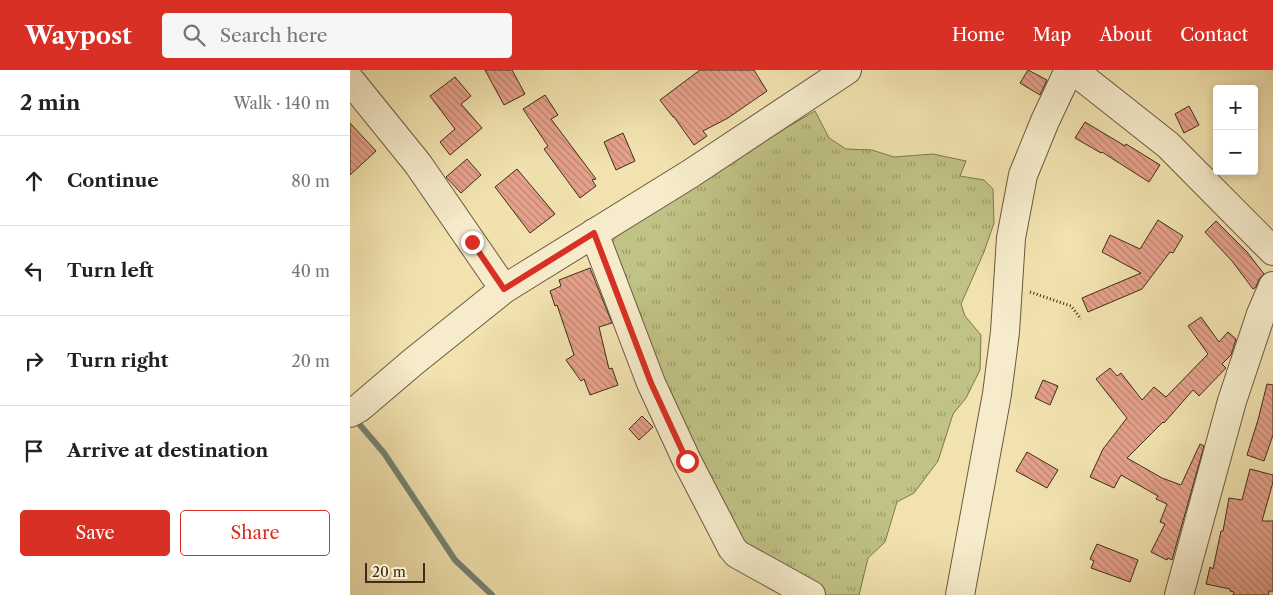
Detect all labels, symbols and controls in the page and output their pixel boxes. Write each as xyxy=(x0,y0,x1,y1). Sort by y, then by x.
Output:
search box xyxy=(162,13,512,58)
text: Waypost xyxy=(25,21,132,50)
icon: search xyxy=(180,21,208,49)
text: Search here xyxy=(220,24,327,47)
text: Home xyxy=(952,24,1005,46)
text: Map xyxy=(1033,24,1071,46)
text: About xyxy=(1099,24,1152,46)
text: Contact xyxy=(1180,24,1248,46)
map controls xyxy=(1213,85,1258,175)
button: + xyxy=(1213,85,1258,130)
text: 2 min xyxy=(20,90,80,115)
text: Walk · 140 m xyxy=(233,93,330,113)
button: − xyxy=(1213,130,1258,175)
icon: ahead xyxy=(20,167,48,195)
text: Continue xyxy=(67,169,159,192)
text: 80 m xyxy=(291,171,330,191)
route end xyxy=(461,231,484,254)
icon: left xyxy=(20,257,48,285)
text: Turn left xyxy=(67,259,154,282)
text: 40 m xyxy=(291,261,330,281)
icon: right xyxy=(20,347,48,375)
text: Turn right xyxy=(67,349,168,372)
text: 20 m xyxy=(291,351,330,371)
icon: arrive xyxy=(20,437,48,465)
text: Arrive at destination xyxy=(67,439,268,462)
route start xyxy=(676,450,699,473)
button: Save xyxy=(20,510,170,556)
button: Share xyxy=(180,510,330,556)
scale bar xyxy=(365,560,425,583)
text: 20 m xyxy=(372,563,406,581)

